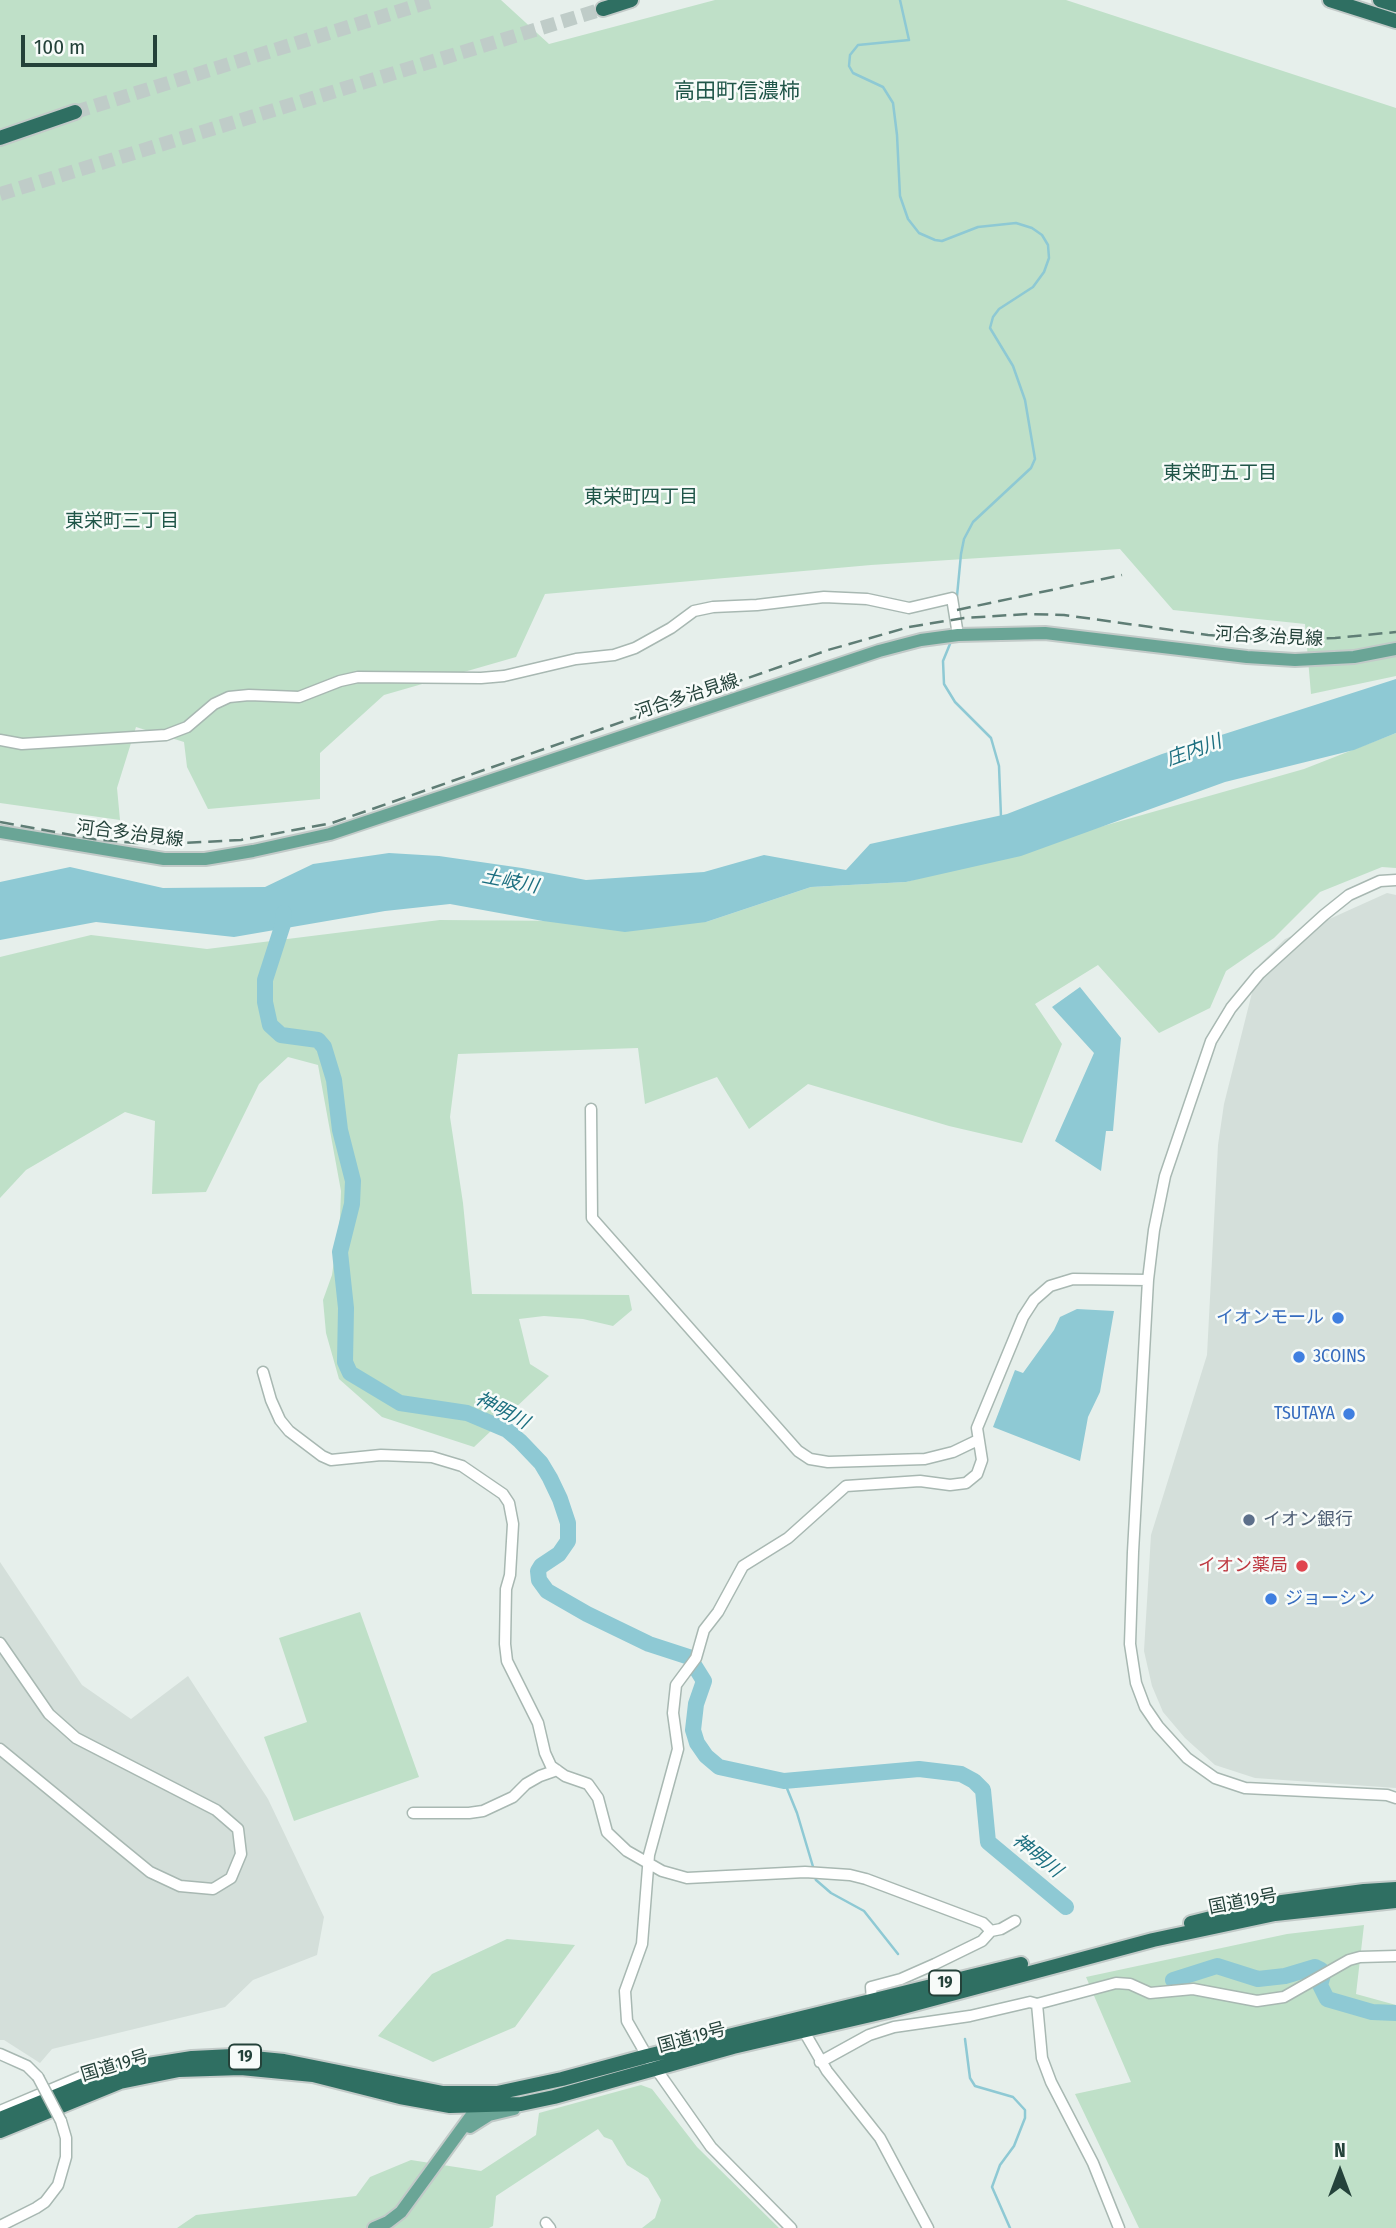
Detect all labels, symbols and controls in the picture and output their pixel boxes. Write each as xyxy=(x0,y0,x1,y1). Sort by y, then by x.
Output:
scale bar xyxy=(24,21,161,65)
text: 100 m xyxy=(34,34,85,60)
district label: 高田町信濃柿 xyxy=(674,79,800,105)
district label: 東栄町五丁目 xyxy=(1163,463,1277,485)
district label: 東栄町四丁目 xyxy=(584,487,698,509)
district label: 東栄町三丁目 xyxy=(65,511,179,533)
street label: 河合多治見線 xyxy=(1215,623,1323,651)
street label: 河合多治見線 xyxy=(632,670,742,724)
water label: 庄内川 xyxy=(1163,731,1225,771)
street label: 河合多治見線 xyxy=(75,817,185,851)
water label: 土岐川 xyxy=(480,865,540,899)
place label: イオンモール xyxy=(1216,1307,1324,1329)
marker: イオンモール xyxy=(1330,1310,1346,1326)
place label: 3COINS xyxy=(1313,1346,1366,1368)
marker: 3COINS xyxy=(1291,1349,1307,1365)
water label: 神明川 xyxy=(471,1388,533,1434)
place label: TSUTAYA xyxy=(1274,1403,1335,1425)
marker: TSUTAYA xyxy=(1341,1406,1357,1422)
place label: イオン銀行 xyxy=(1263,1509,1353,1531)
marker: イオン銀行 xyxy=(1241,1512,1257,1528)
place label: イオン薬局 xyxy=(1198,1555,1288,1577)
marker: イオン薬局 xyxy=(1294,1558,1310,1574)
place label: ジョーシン xyxy=(1285,1588,1375,1610)
marker: ジョーシン xyxy=(1263,1591,1279,1607)
water label: 神明川 xyxy=(1008,1829,1066,1883)
street label: 国道19号 xyxy=(1207,1885,1279,1919)
road number: 19 xyxy=(929,1970,961,1996)
street label: 国道19号 xyxy=(656,2019,728,2057)
road number: 19 xyxy=(229,2044,261,2070)
street label: 国道19号 xyxy=(78,2045,152,2087)
north arrow xyxy=(1305,2137,1375,2207)
text: N xyxy=(1334,2139,1346,2162)

